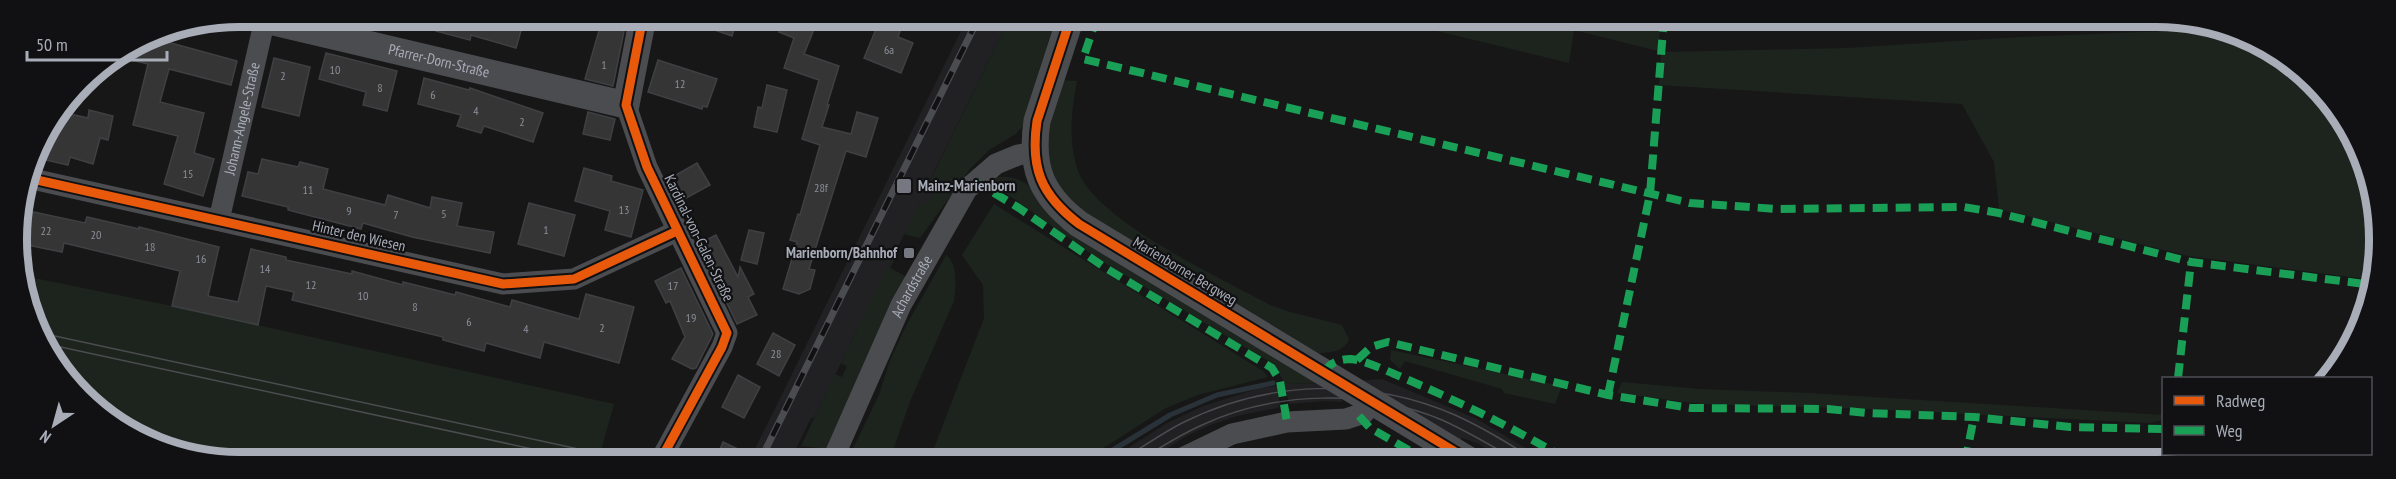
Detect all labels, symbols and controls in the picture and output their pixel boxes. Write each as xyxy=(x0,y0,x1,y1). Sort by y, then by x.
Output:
scale bar xyxy=(27,24,166,62)
text: 50 m xyxy=(36,33,68,56)
street label: Pfarrer-Dorn-Straße xyxy=(387,39,491,82)
house number: 6a xyxy=(884,42,894,57)
house number: 1 xyxy=(601,57,607,72)
street label: Johann-Angele-Straße xyxy=(219,60,264,178)
house number: 10 xyxy=(330,62,340,77)
house number: 2 xyxy=(280,68,286,83)
house number: 12 xyxy=(675,76,685,91)
house number: 8 xyxy=(377,80,383,95)
house number: 6 xyxy=(430,87,436,102)
house number: 4 xyxy=(473,103,479,118)
house number: 2 xyxy=(519,114,525,129)
house number: 15 xyxy=(183,166,193,181)
street label: Kardinal-von-Galen-Straße xyxy=(660,171,738,304)
place label: Mainz-Marienborn xyxy=(918,176,1016,195)
marker: Mainz-Marienborn xyxy=(895,177,913,195)
house number: 28f xyxy=(814,180,829,195)
house number: 11 xyxy=(303,182,313,197)
house number: 13 xyxy=(619,202,629,217)
house number: 9 xyxy=(346,203,352,218)
house number: 5 xyxy=(441,206,447,221)
house number: 7 xyxy=(393,207,399,222)
street label: Hinter den Wiesen xyxy=(311,216,408,255)
house number: 1 xyxy=(543,222,549,237)
house number: 22 xyxy=(41,223,51,238)
house number: 20 xyxy=(91,227,101,242)
street label: Marienborner Bergweg xyxy=(1130,232,1241,309)
house number: 18 xyxy=(145,239,155,254)
place label: Marienborn/Bahnhof xyxy=(786,243,898,262)
marker: Marienborn/Bahnhof xyxy=(902,246,916,260)
house number: 16 xyxy=(196,251,206,266)
street label: Achardstraße xyxy=(887,252,936,320)
house number: 14 xyxy=(260,261,271,276)
house number: 12 xyxy=(306,277,316,292)
house number: 17 xyxy=(668,278,678,293)
house number: 10 xyxy=(358,288,368,303)
house number: 8 xyxy=(412,299,418,314)
house number: 19 xyxy=(686,310,696,325)
house number: 6 xyxy=(466,314,472,329)
house number: 2 xyxy=(599,320,605,335)
house number: 4 xyxy=(523,321,529,336)
house number: 28 xyxy=(771,346,781,361)
legend xyxy=(2162,377,2372,455)
text: Radweg xyxy=(2216,389,2265,412)
north arrow xyxy=(24,395,84,455)
text: Weg xyxy=(2216,419,2243,442)
text: N xyxy=(36,427,55,448)

